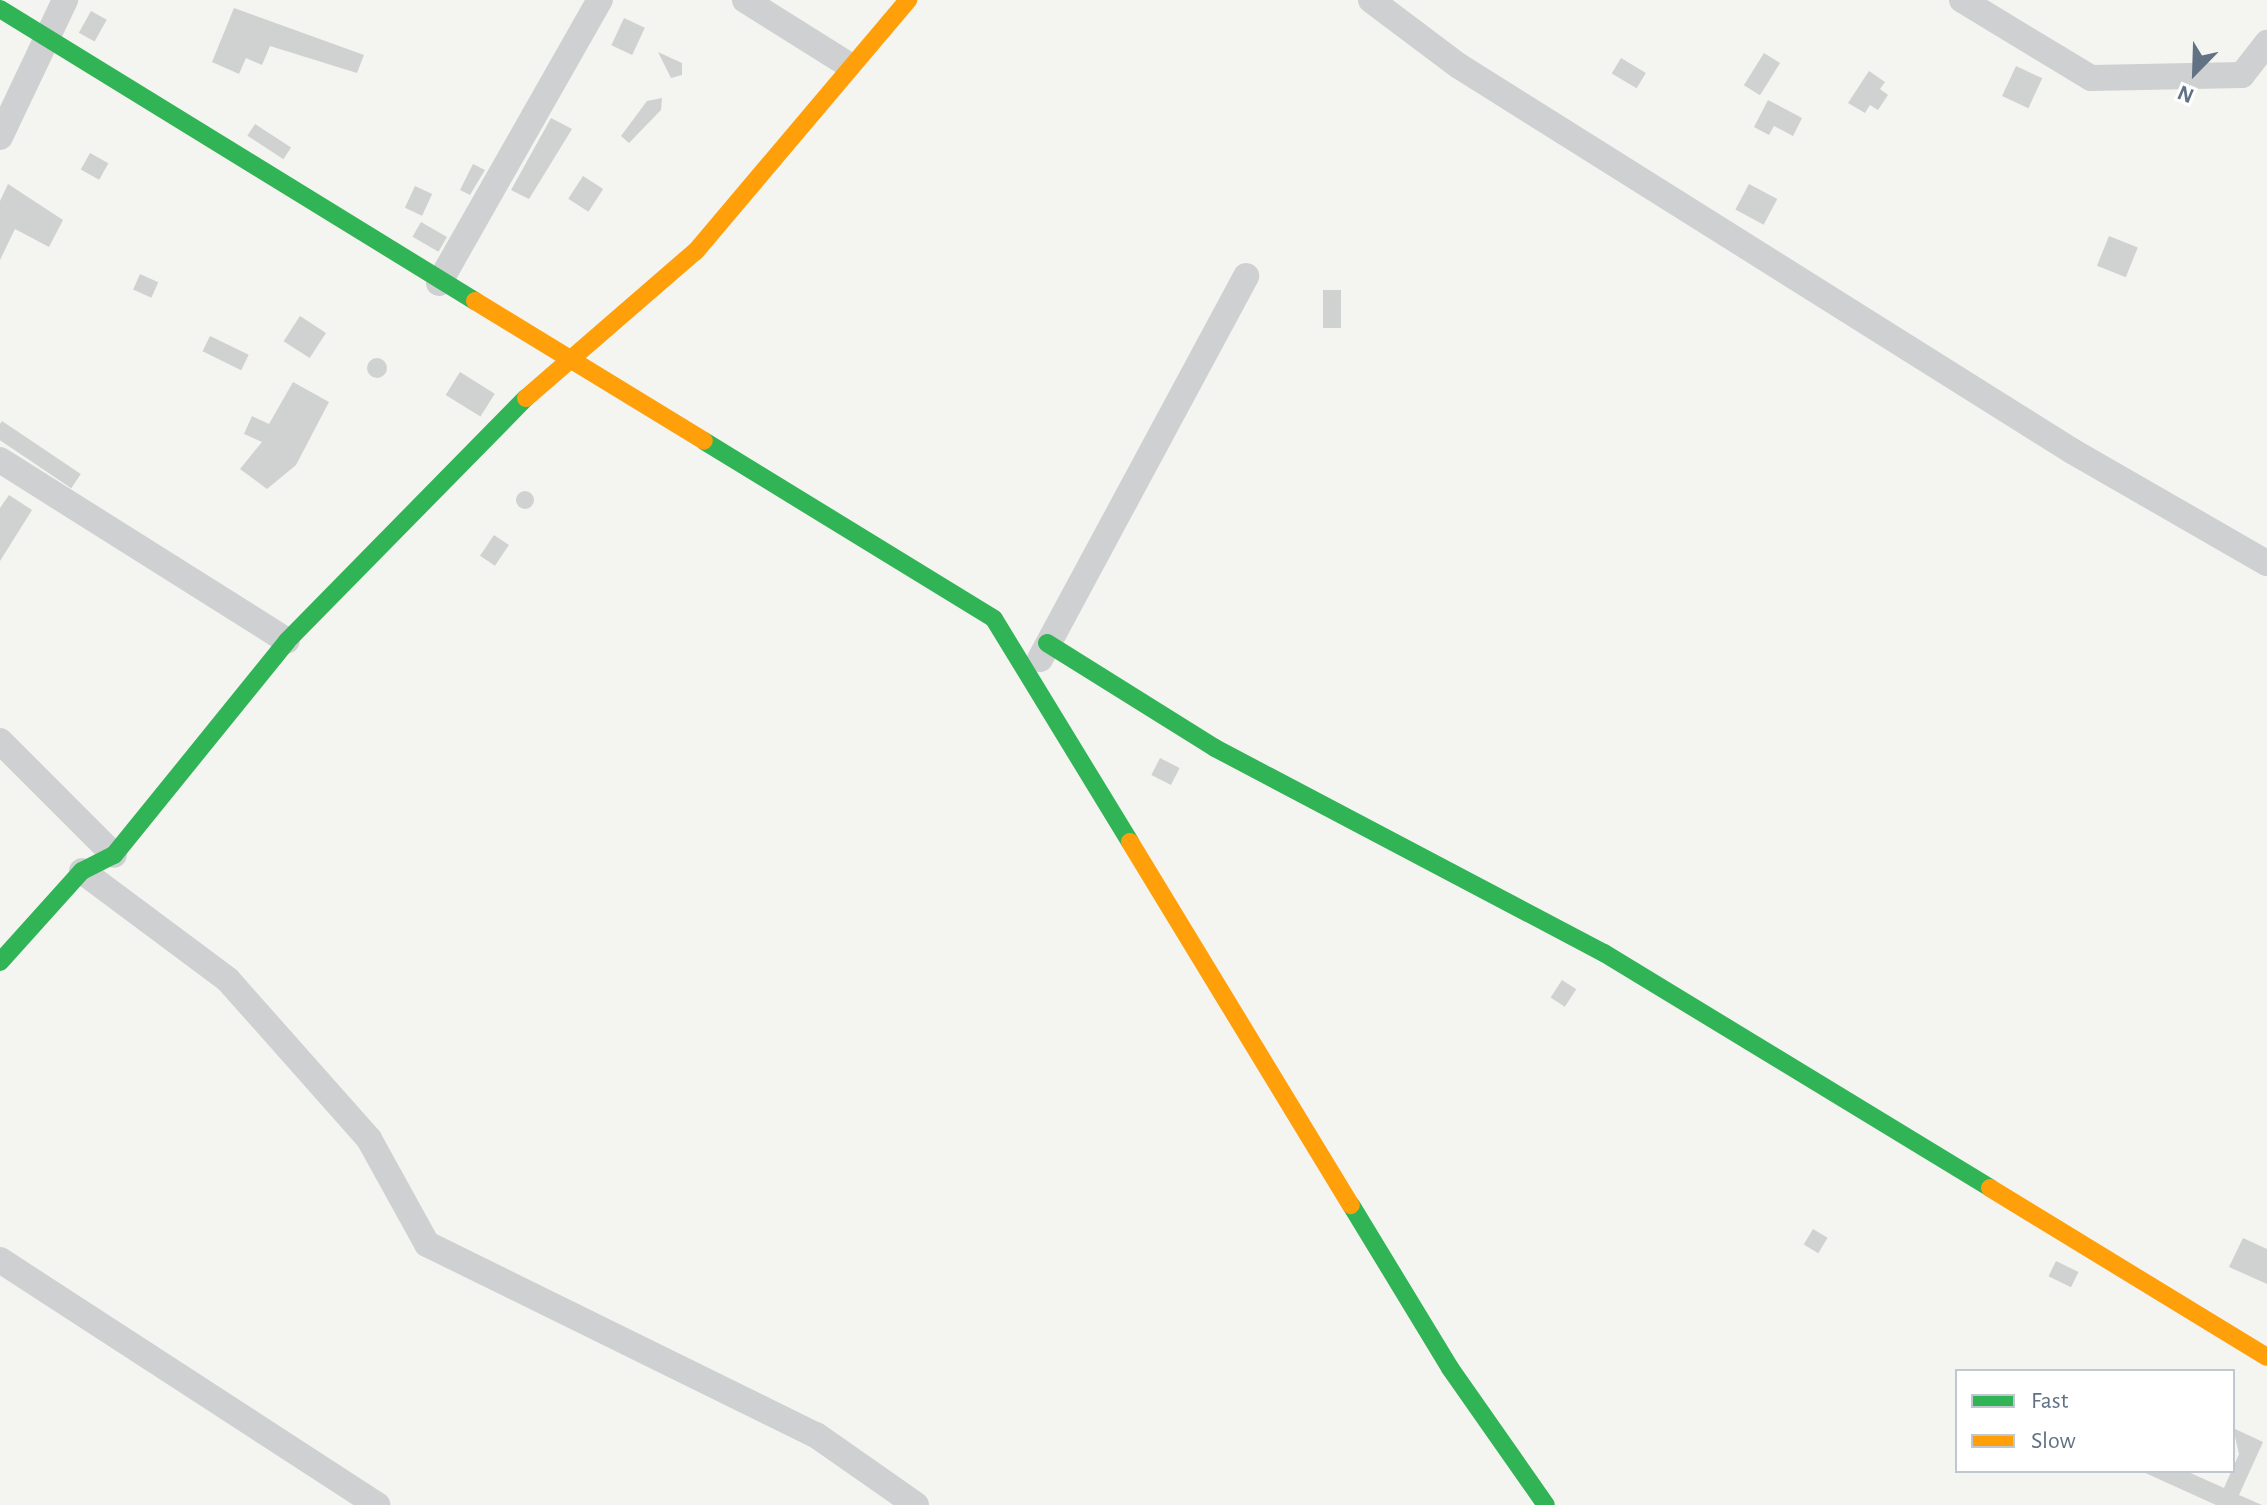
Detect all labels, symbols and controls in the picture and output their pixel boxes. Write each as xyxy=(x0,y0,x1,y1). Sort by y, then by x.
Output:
north arrow xyxy=(2155,32,2235,112)
text: N xyxy=(2174,81,2197,107)
legend xyxy=(1955,1369,2235,1473)
text: Fast xyxy=(2031,1389,2068,1413)
text: Slow xyxy=(2031,1429,2076,1453)

